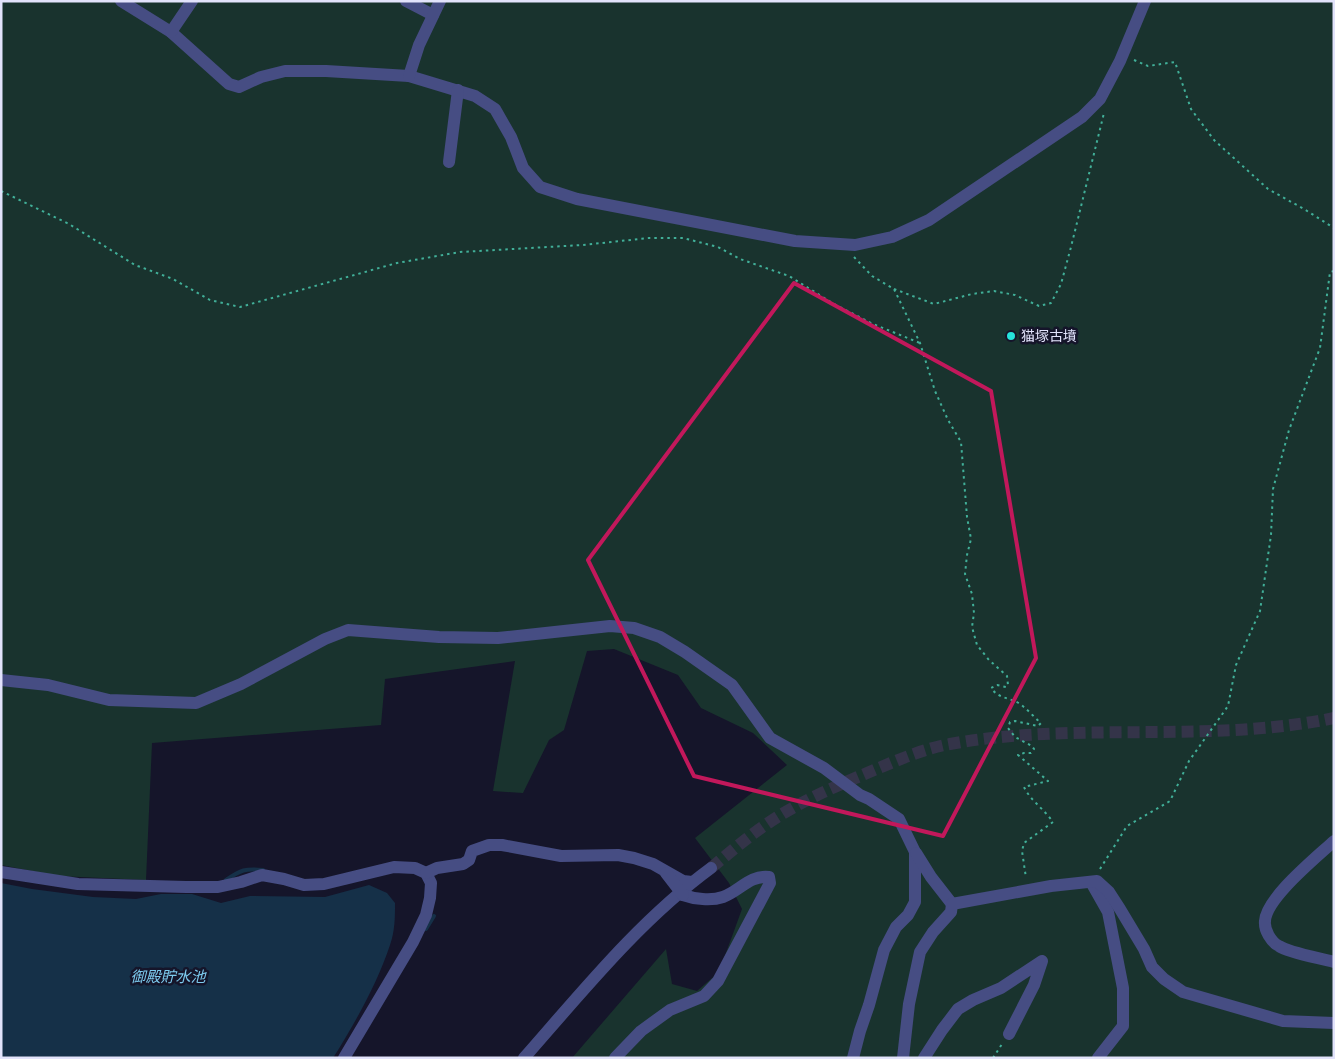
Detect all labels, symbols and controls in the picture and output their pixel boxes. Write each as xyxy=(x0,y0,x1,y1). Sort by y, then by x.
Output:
place label: 猫塚古墳 xyxy=(1021,327,1077,345)
marker: 猫塚古墳 xyxy=(1005,330,1017,342)
water label: 御殿貯水池 xyxy=(130,967,207,986)

